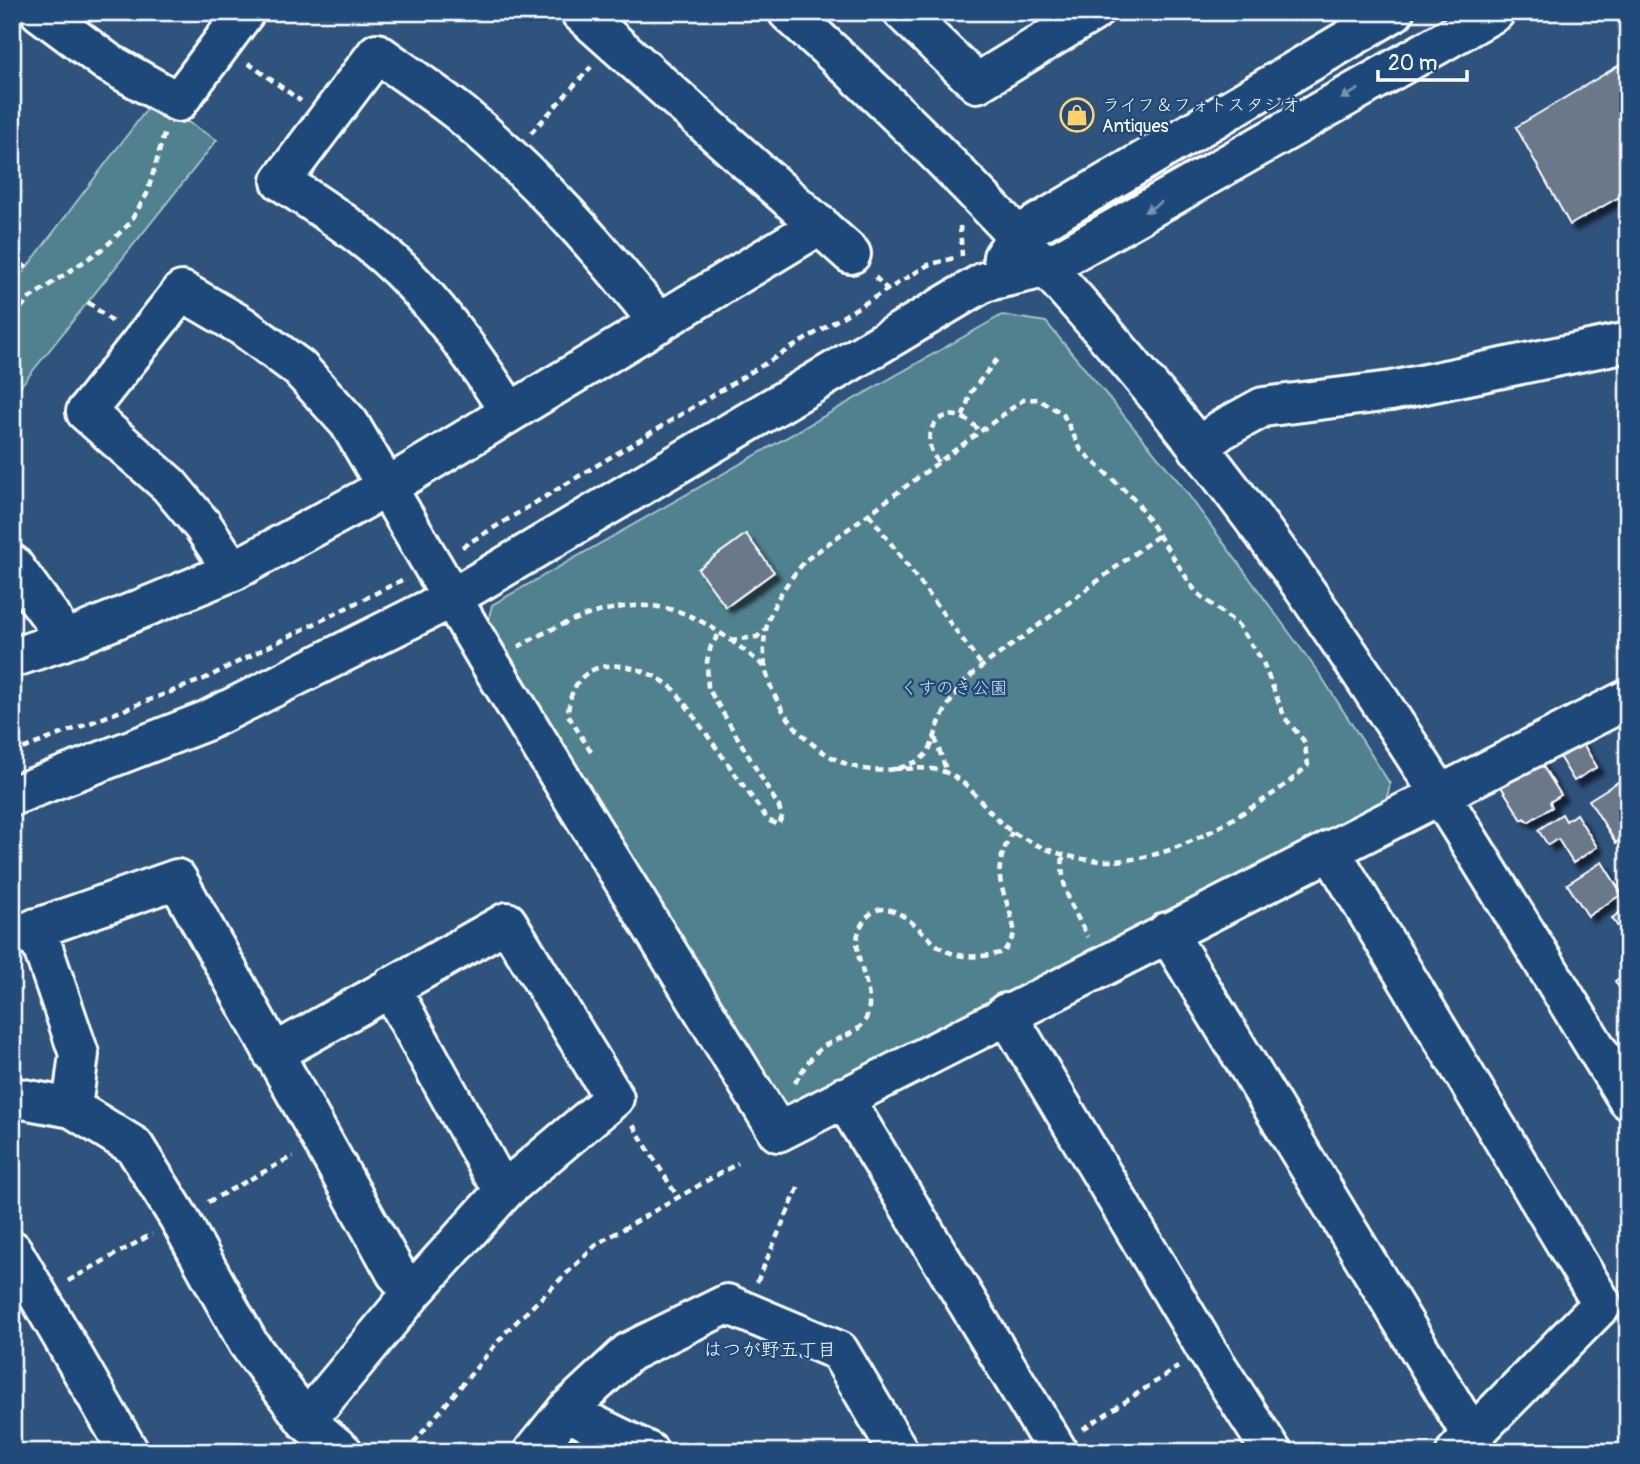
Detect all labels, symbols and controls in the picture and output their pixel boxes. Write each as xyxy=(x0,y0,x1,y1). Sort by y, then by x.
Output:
scale bar xyxy=(1378,38,1467,82)
text: 20 m xyxy=(1388,50,1437,77)
one-way arrow xyxy=(1341,88,1360,100)
place label: ライフ＆フォトスタジオ Antiques xyxy=(1102,94,1300,138)
shop icon: ライフ＆フォトスタジオ Antiques xyxy=(1058,96,1096,134)
one-way arrow xyxy=(1143,200,1162,213)
park label: くすのき公園 xyxy=(900,677,1008,700)
district label: はつが野五丁目 xyxy=(703,1338,837,1362)

